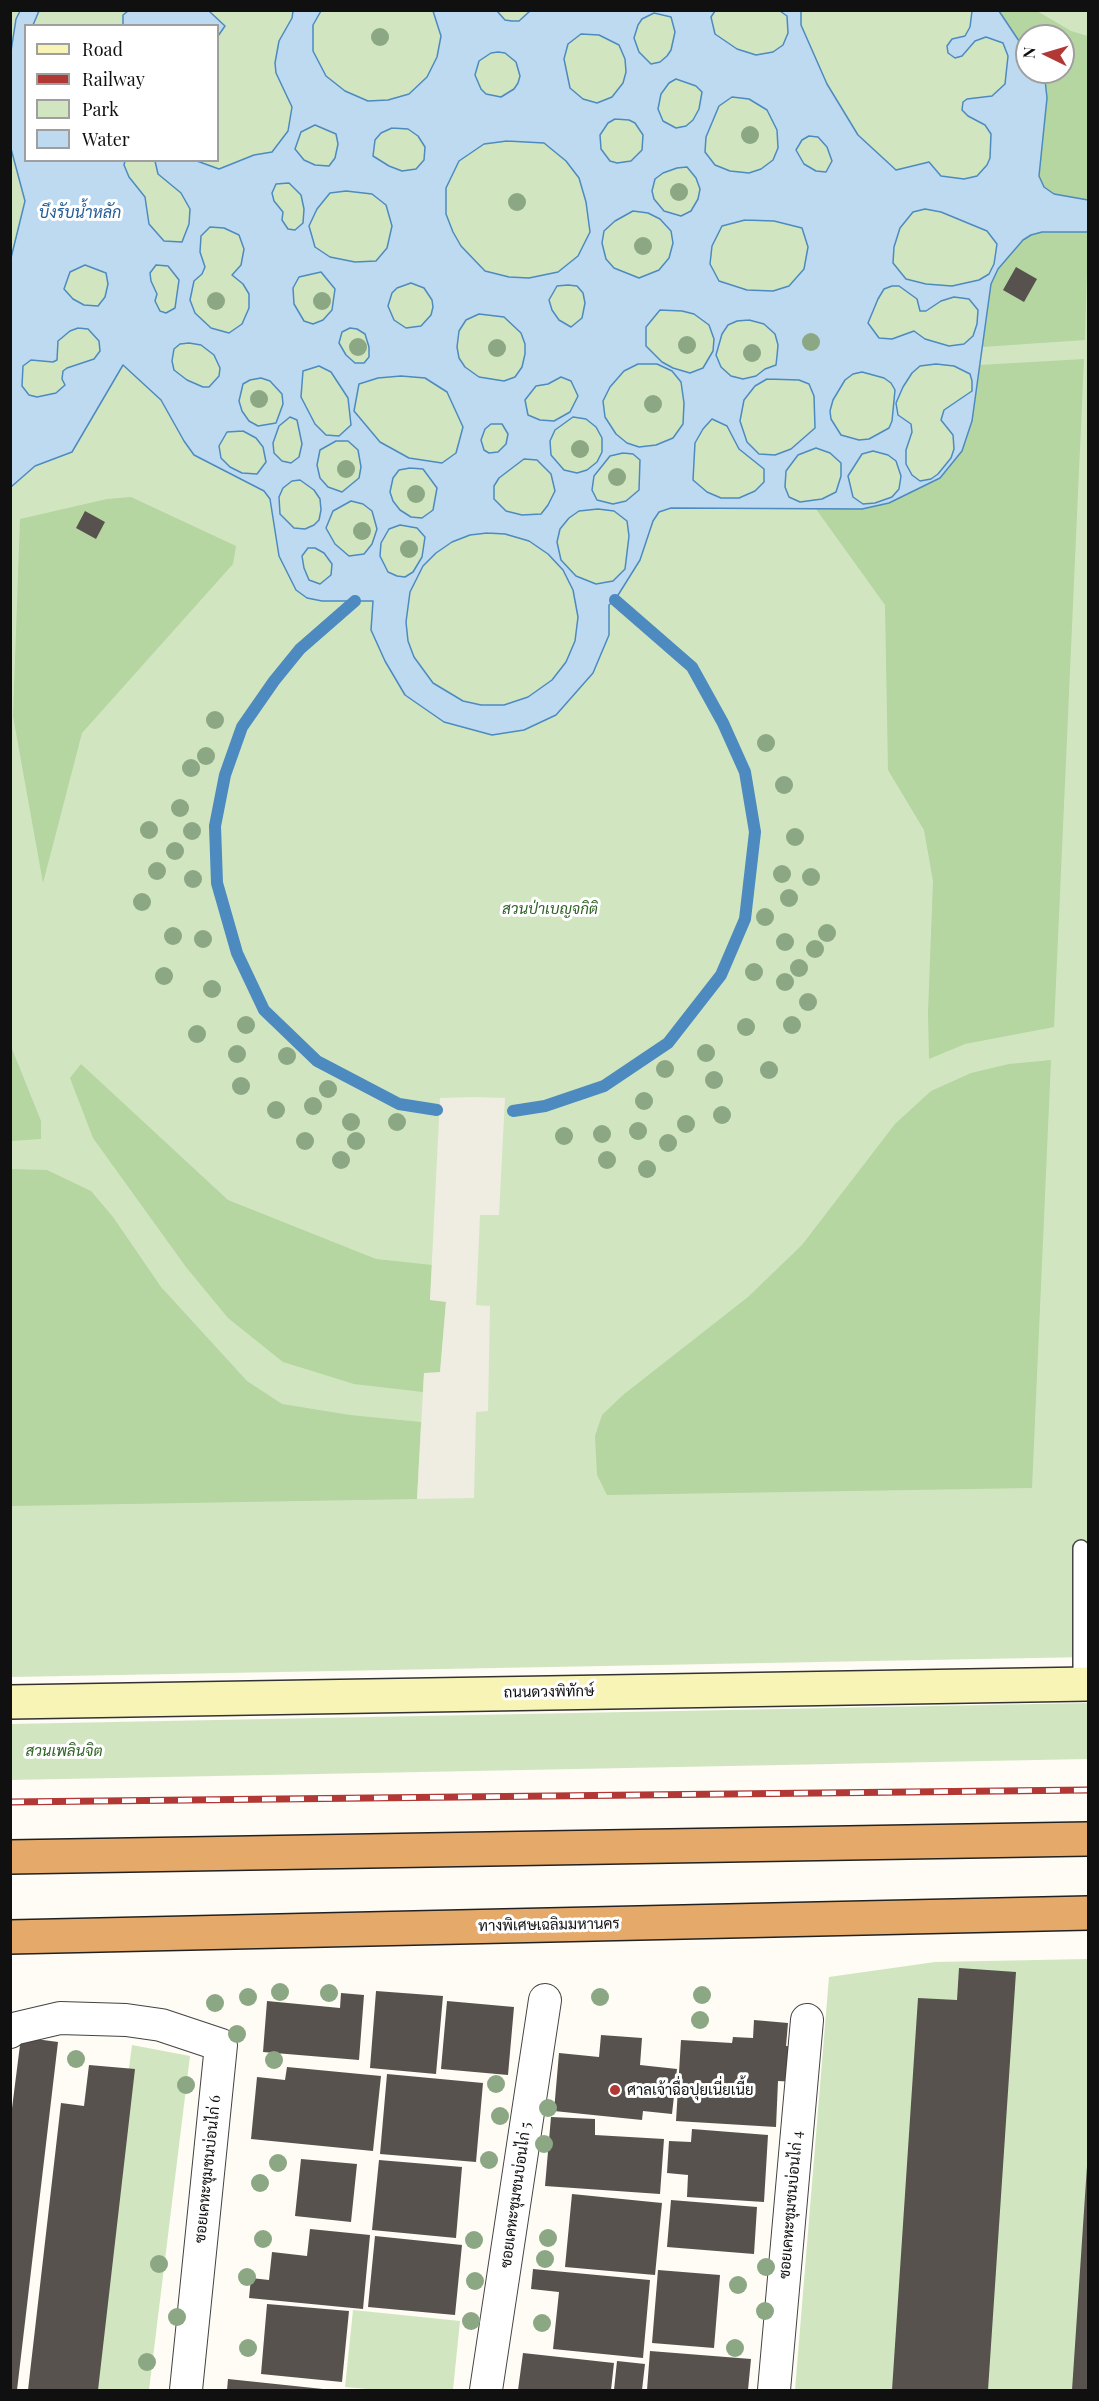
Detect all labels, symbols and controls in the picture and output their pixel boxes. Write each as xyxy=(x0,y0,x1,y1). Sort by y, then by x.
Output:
legend xyxy=(24,24,219,162)
north arrow xyxy=(1015,24,1075,84)
text: Road xyxy=(82,37,123,61)
text: N xyxy=(1018,46,1040,59)
text: Railway xyxy=(82,67,145,91)
text: Park xyxy=(82,97,119,121)
text: Water xyxy=(82,127,130,151)
water label: บึงรับน้ำหลัก xyxy=(39,203,121,223)
park label: สวนป่าเบญจกิติ xyxy=(502,900,598,918)
street label: ถนนดวงพิทักษ์ xyxy=(504,1682,594,1702)
park label: สวนเพลินจิต xyxy=(25,1742,103,1760)
street label: ทางพิเศษเฉลิมมหานคร xyxy=(478,1915,620,1935)
place label: ศาลเจ้าฉื่อปุยเนี่ยเนี้ย xyxy=(627,2081,754,2099)
marker: ศาลเจ้าฉื่อปุยเนี่ยเนี้ย xyxy=(608,2083,622,2097)
street label: ซอยเคหะชุมชนบ่อนไก่ 6 xyxy=(191,2094,225,2244)
street label: ซอยเคหะชุมชนบ่อนไก่ 5 xyxy=(497,2121,535,2269)
street label: ซอยเคหะชุมชนบ่อนไก่ 4 xyxy=(776,2130,806,2280)

